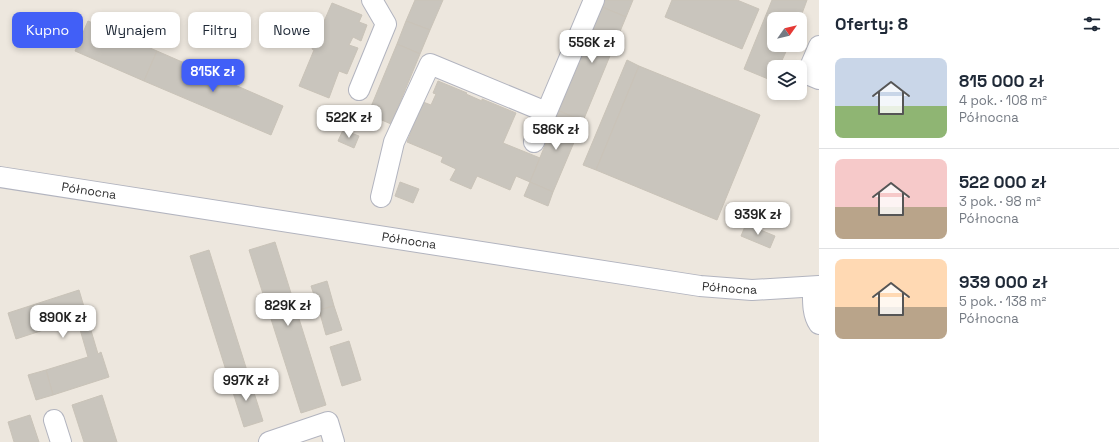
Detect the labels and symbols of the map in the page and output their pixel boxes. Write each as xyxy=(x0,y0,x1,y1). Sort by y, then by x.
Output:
north arrow xyxy=(767,12,807,52)
pin: 556K zł xyxy=(555,30,629,64)
pin: 815K zł xyxy=(176,59,250,93)
pin: 522K zł xyxy=(312,105,386,139)
pin: 586K zł xyxy=(519,117,593,151)
street label: Północna xyxy=(60,179,117,203)
pin: 939K zł xyxy=(721,202,795,236)
street label: Północna xyxy=(381,229,438,253)
street label: Północna xyxy=(701,278,758,298)
pin: 829K zł xyxy=(251,293,325,327)
pin: 890K zł xyxy=(26,305,100,339)
pin: 997K zł xyxy=(209,368,283,402)

